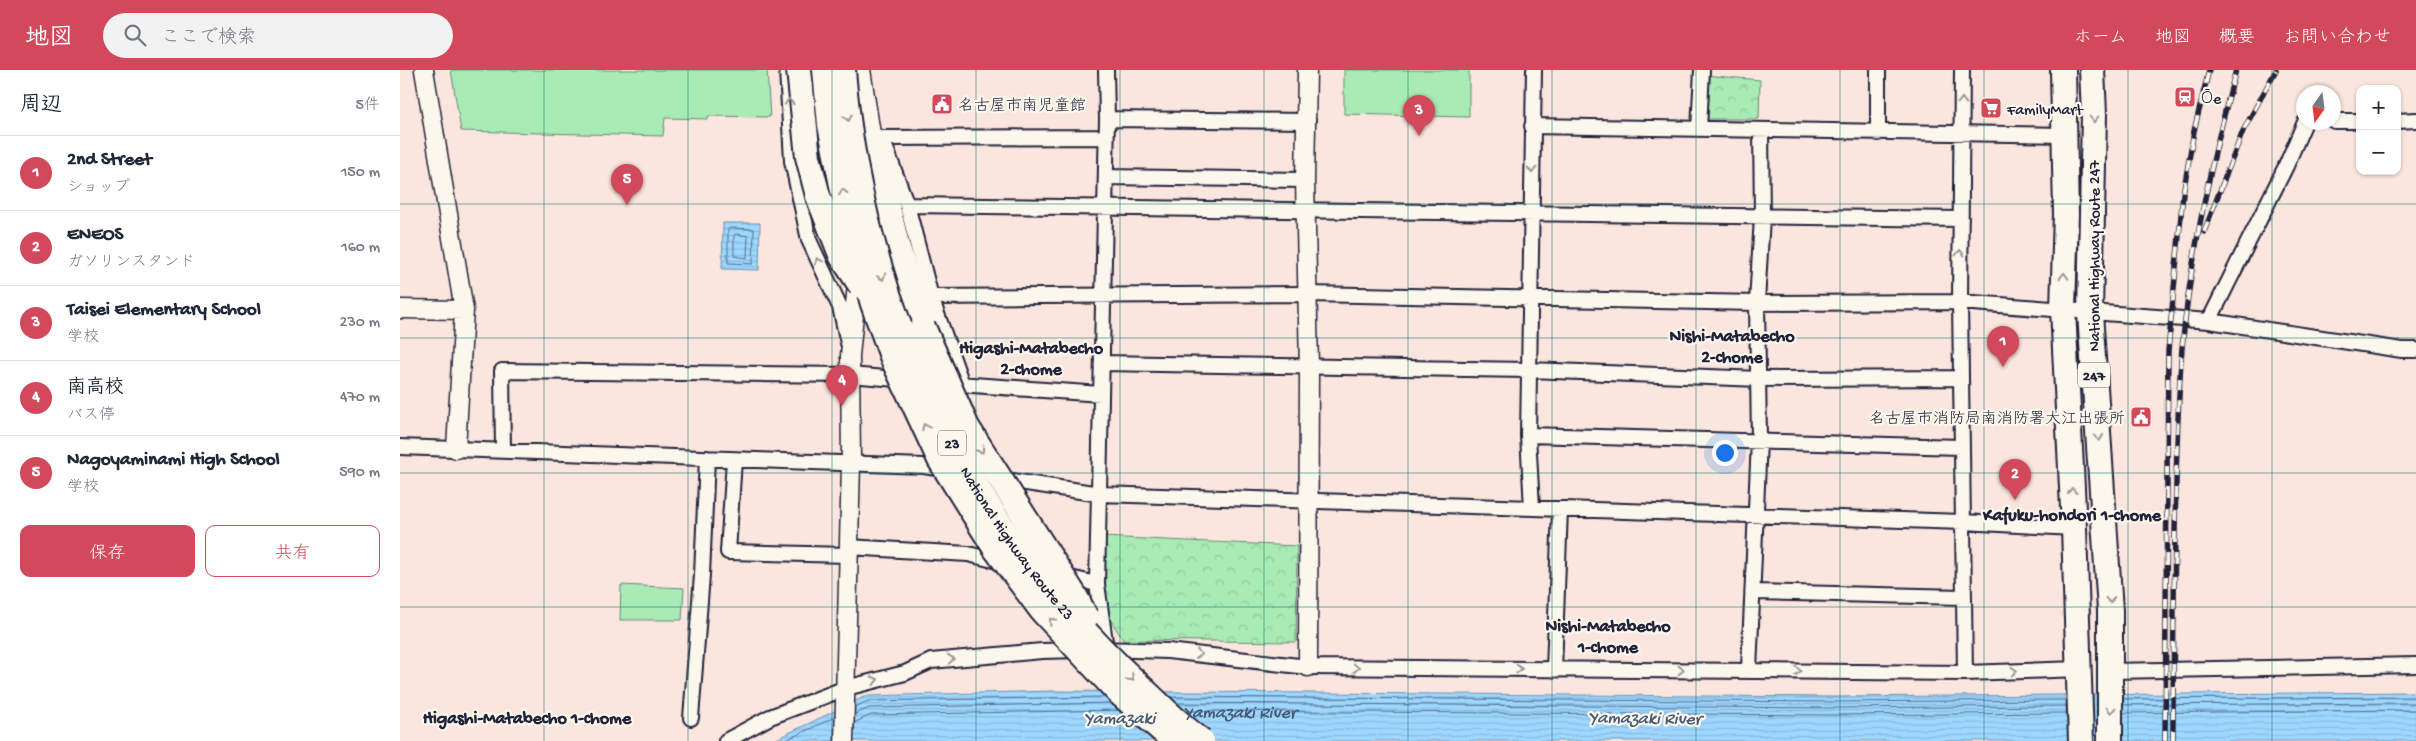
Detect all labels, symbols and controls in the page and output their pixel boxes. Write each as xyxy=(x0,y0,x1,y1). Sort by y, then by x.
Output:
search box xyxy=(103,13,453,58)
icon: search xyxy=(121,21,149,49)
text: 地図 xyxy=(25,25,73,54)
text: ここで検索 xyxy=(161,27,256,50)
text: ホーム xyxy=(2074,28,2127,49)
text: 地図 xyxy=(2155,28,2191,49)
text: 概要 xyxy=(2219,28,2255,49)
text: お問い合わせ xyxy=(2283,28,2391,49)
station icon: Ōe xyxy=(2173,85,2197,109)
north arrow xyxy=(2296,85,2341,130)
map controls xyxy=(2356,85,2401,175)
button: + xyxy=(2356,85,2401,130)
place label: Ōe xyxy=(2201,89,2222,110)
public building icon: 名古屋市南児童館 xyxy=(930,92,954,116)
text: 周辺 xyxy=(20,94,62,119)
pin: 3 xyxy=(1403,95,1435,136)
place label: 名古屋市南児童館 xyxy=(958,96,1086,117)
supermarket icon: FamilyMart xyxy=(1979,96,2003,120)
text: 5件 xyxy=(356,97,380,116)
one-way arrow xyxy=(1956,97,1967,105)
one-way arrow xyxy=(783,98,794,106)
place label: FamilyMart xyxy=(2006,102,2084,121)
one-way arrow xyxy=(842,114,852,123)
one-way arrow xyxy=(2089,115,2099,123)
button: − xyxy=(2356,130,2401,175)
text: 2nd Street xyxy=(67,149,152,172)
street label: National Highway Route 247 xyxy=(2087,160,2106,352)
text: 1 xyxy=(33,164,39,183)
text: 150 m xyxy=(341,164,380,183)
pin: 5 xyxy=(611,164,643,205)
one-way arrow xyxy=(1527,166,1537,174)
text: ショップ xyxy=(67,179,130,198)
one-way arrow xyxy=(838,187,849,196)
text: ENEOS xyxy=(67,224,123,247)
text: 2 xyxy=(32,239,40,258)
text: 160 m xyxy=(341,239,380,258)
one-way arrow xyxy=(1955,249,1966,257)
text: ガソリンスタンド xyxy=(67,254,195,273)
one-way arrow xyxy=(814,257,825,266)
one-way arrow xyxy=(876,272,886,281)
one-way arrow xyxy=(2059,272,2069,280)
text: Taisei Elementary School xyxy=(67,299,261,322)
text: 3 xyxy=(32,314,40,333)
text: 230 m xyxy=(340,314,380,333)
pin: 1 xyxy=(1987,326,2019,367)
district label: Nishi-Matabecho 2-chome xyxy=(1669,327,1795,369)
text: 学校 xyxy=(67,329,99,348)
district label: Higashi-Matabecho 2-chome xyxy=(959,339,1104,381)
road number: 247 xyxy=(2078,362,2110,388)
pin: 4 xyxy=(826,365,858,406)
text: 南高校 xyxy=(67,377,124,400)
text: 4 xyxy=(32,389,40,408)
text: 470 m xyxy=(340,389,380,408)
public building icon: 名古屋市消防局南消防署大江出張所 xyxy=(2129,405,2153,429)
text: バス停 xyxy=(67,407,115,426)
place label: 名古屋市消防局南消防署大江出張所 xyxy=(1869,409,2125,430)
one-way arrow xyxy=(920,423,931,432)
road number: 23 xyxy=(938,430,966,456)
one-way arrow xyxy=(2094,435,2105,443)
your location xyxy=(1712,440,1738,466)
one-way arrow xyxy=(975,444,985,453)
text: Nagoyaminami High School xyxy=(67,449,280,472)
pin: 2 xyxy=(1999,459,2031,500)
text: 5 xyxy=(32,464,40,483)
text: 590 m xyxy=(339,464,380,483)
street label: National Highway Route 23 xyxy=(954,464,1077,625)
text: 学校 xyxy=(67,479,99,498)
one-way arrow xyxy=(2066,486,2077,494)
district label: Kafuku-hondori 1-chome xyxy=(1982,506,2162,527)
button: 保存 xyxy=(20,525,195,577)
button: 共有 xyxy=(205,525,380,577)
one-way arrow xyxy=(2104,597,2115,605)
district label: Nishi-Matabecho 1-chome xyxy=(1545,617,1671,659)
one-way arrow xyxy=(1049,618,1058,627)
one-way arrow xyxy=(1195,648,1203,659)
one-way arrow xyxy=(947,654,955,665)
one-way arrow xyxy=(1353,662,1361,673)
one-way arrow xyxy=(1515,664,1523,675)
one-way arrow xyxy=(1678,665,1686,675)
one-way arrow xyxy=(1794,666,1802,676)
one-way arrow xyxy=(2010,666,2018,677)
one-way arrow xyxy=(1126,672,1135,681)
one-way arrow xyxy=(871,676,879,686)
water label: Yamazaki River xyxy=(1184,703,1300,725)
one-way arrow xyxy=(2106,706,2116,714)
water label: Yamazaki River xyxy=(1589,708,1705,731)
district label: Higashi-Matabecho 1-chome xyxy=(423,709,632,730)
water label: Yamazaki xyxy=(1085,709,1158,730)

